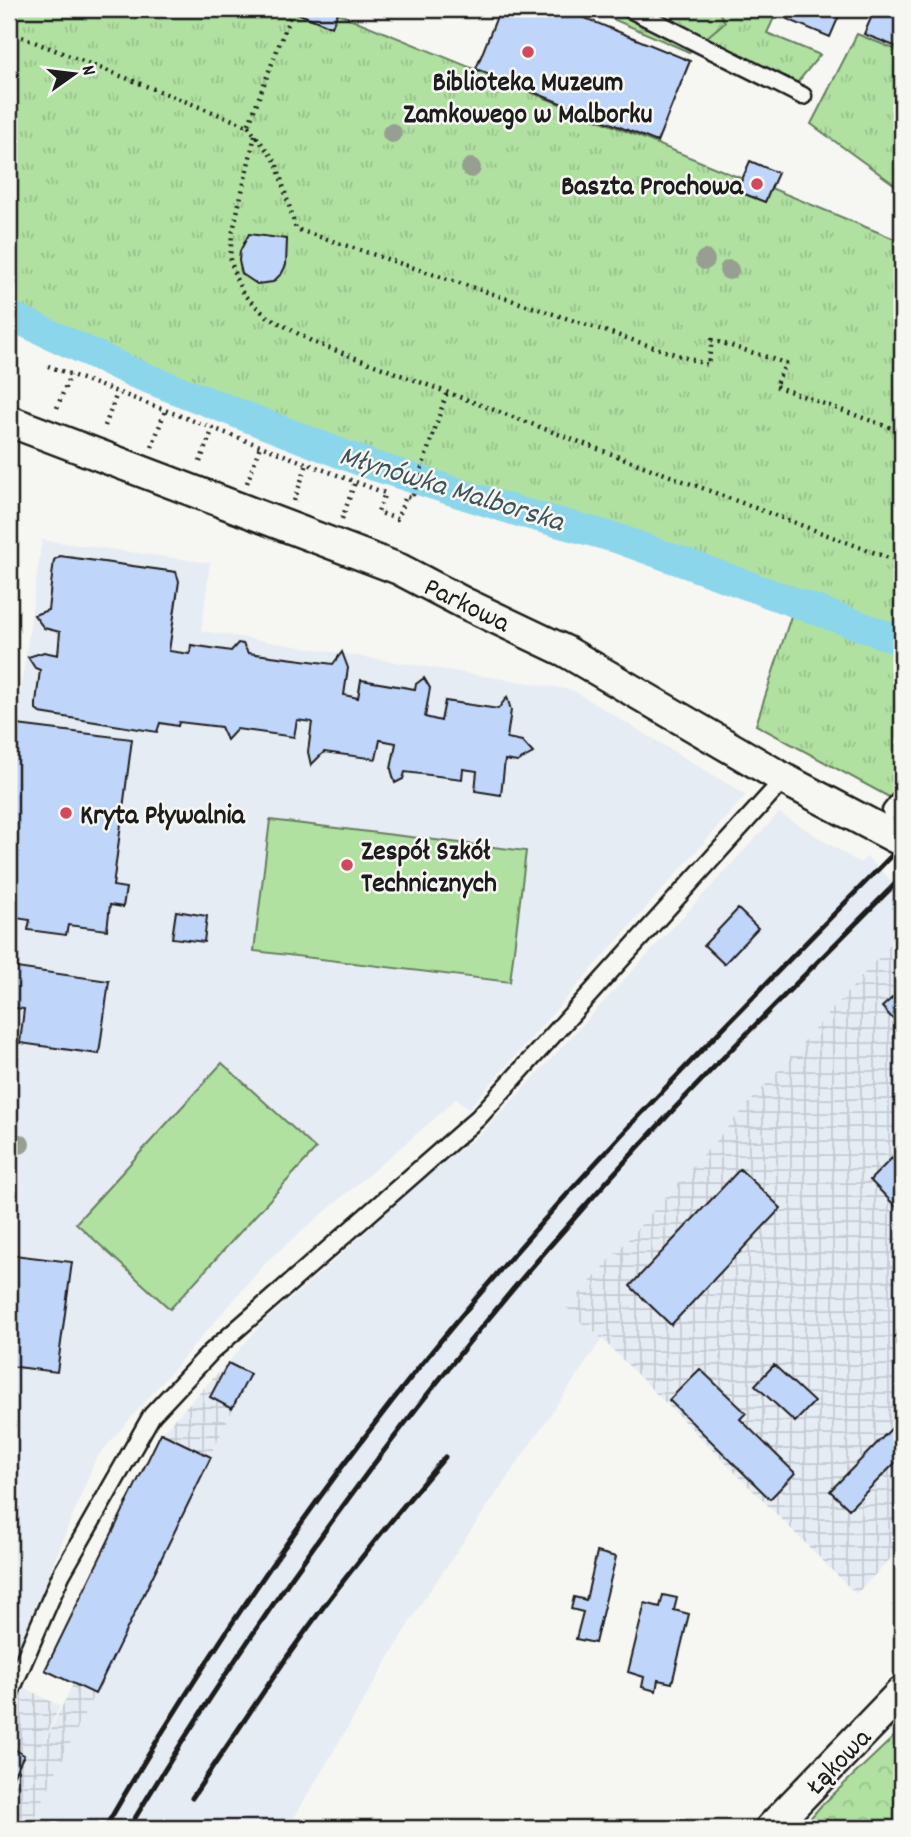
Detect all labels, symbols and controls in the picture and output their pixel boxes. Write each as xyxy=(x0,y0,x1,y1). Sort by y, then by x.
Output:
north arrow xyxy=(38,38,108,108)
marker: Biblioteka Muzeum Zamkowego w Malborku xyxy=(520,44,536,60)
text: N xyxy=(73,63,101,79)
place label: Biblioteka Muzeum Zamkowego w Malborku xyxy=(403,65,653,137)
place label: Baszta Prochowa xyxy=(561,169,744,209)
marker: Baszta Prochowa xyxy=(749,176,765,192)
water label: Młynówka Malborska xyxy=(333,437,570,546)
street label: Parkowa xyxy=(416,569,516,646)
place label: Kryta Pływalnia xyxy=(80,798,246,838)
marker: Kryta Pływalnia xyxy=(58,805,74,821)
place label: Zespół Szkół Technicznych xyxy=(361,834,497,906)
marker: Zespół Szkół Technicznych xyxy=(339,857,355,873)
street label: Łąkowa xyxy=(798,1720,883,1807)

